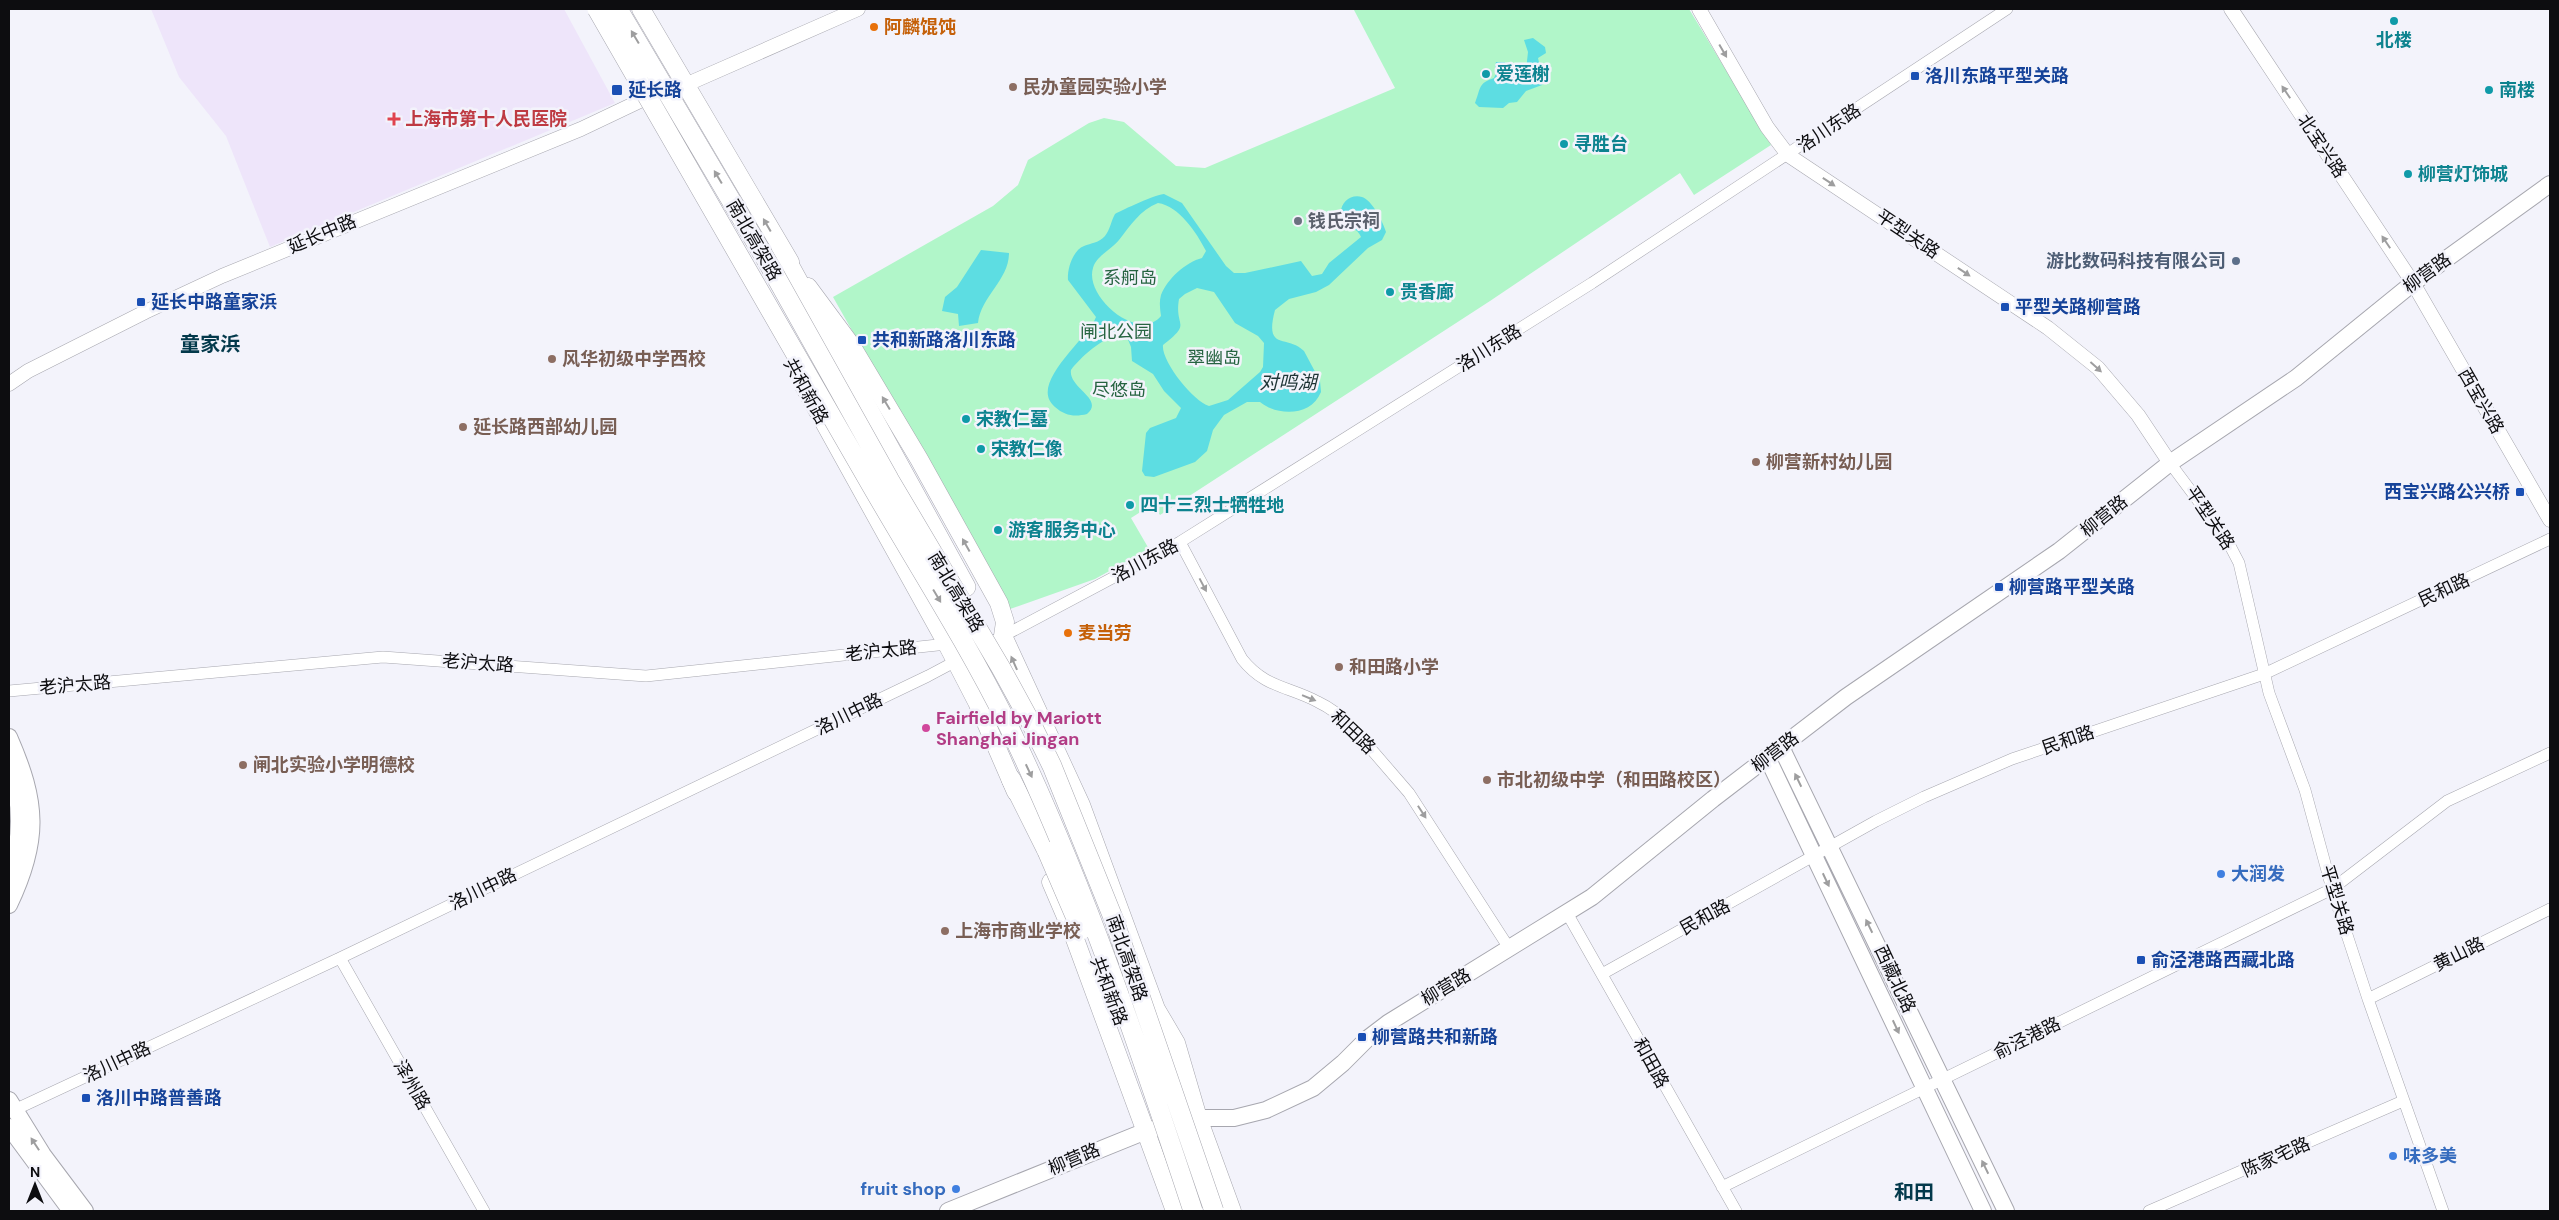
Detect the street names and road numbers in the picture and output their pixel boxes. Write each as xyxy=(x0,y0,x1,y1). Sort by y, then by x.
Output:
street label: 洛川东路 xyxy=(1792,98,1866,158)
street label: 北宝兴路 xyxy=(2292,109,2352,183)
street label: 南北高架路 xyxy=(721,195,787,285)
street label: 平型关路 xyxy=(1871,204,1945,264)
street label: 延长中路 xyxy=(284,209,360,259)
street label: 柳营路 xyxy=(2398,247,2456,299)
street label: 洛川东路 xyxy=(1452,319,1526,377)
street label: 共和新路 xyxy=(778,354,834,428)
street label: 西宝兴路 xyxy=(2453,364,2509,438)
street label: 平型关路 xyxy=(2180,481,2240,555)
street label: 柳营路 xyxy=(2075,490,2133,542)
street label: 洛川东路 xyxy=(1108,534,1182,588)
street label: 南北高架路 xyxy=(923,547,989,637)
street label: 民和路 xyxy=(2414,568,2474,612)
street label: 老沪太路 xyxy=(844,635,918,667)
street label: 老沪太路 xyxy=(441,649,515,677)
street label: 老沪太路 xyxy=(38,670,112,700)
street label: 洛川中路 xyxy=(811,687,887,741)
street label: 和田路 xyxy=(1325,705,1381,759)
street label: 民和路 xyxy=(2039,720,2097,760)
street label: 柳营路 xyxy=(1746,726,1804,778)
street label: 洛川中路 xyxy=(445,862,521,916)
street label: 平型关路 xyxy=(2315,862,2359,938)
street label: 民和路 xyxy=(1676,893,1734,941)
street label: 南北高架路 xyxy=(1101,912,1153,1004)
street label: 黄山路 xyxy=(2429,931,2489,977)
street label: 西藏北路 xyxy=(1869,941,1921,1017)
street label: 共和新路 xyxy=(1085,953,1133,1029)
street label: 柳营路 xyxy=(1417,963,1475,1011)
street label: 俞泾港路 xyxy=(1989,1011,2065,1065)
street label: 和田路 xyxy=(1627,1034,1675,1092)
street label: 洛川中路 xyxy=(79,1036,155,1088)
street label: 泽州路 xyxy=(388,1056,436,1114)
street label: 陈家宅路 xyxy=(2238,1131,2314,1183)
street label: 柳营路 xyxy=(1044,1137,1104,1181)

